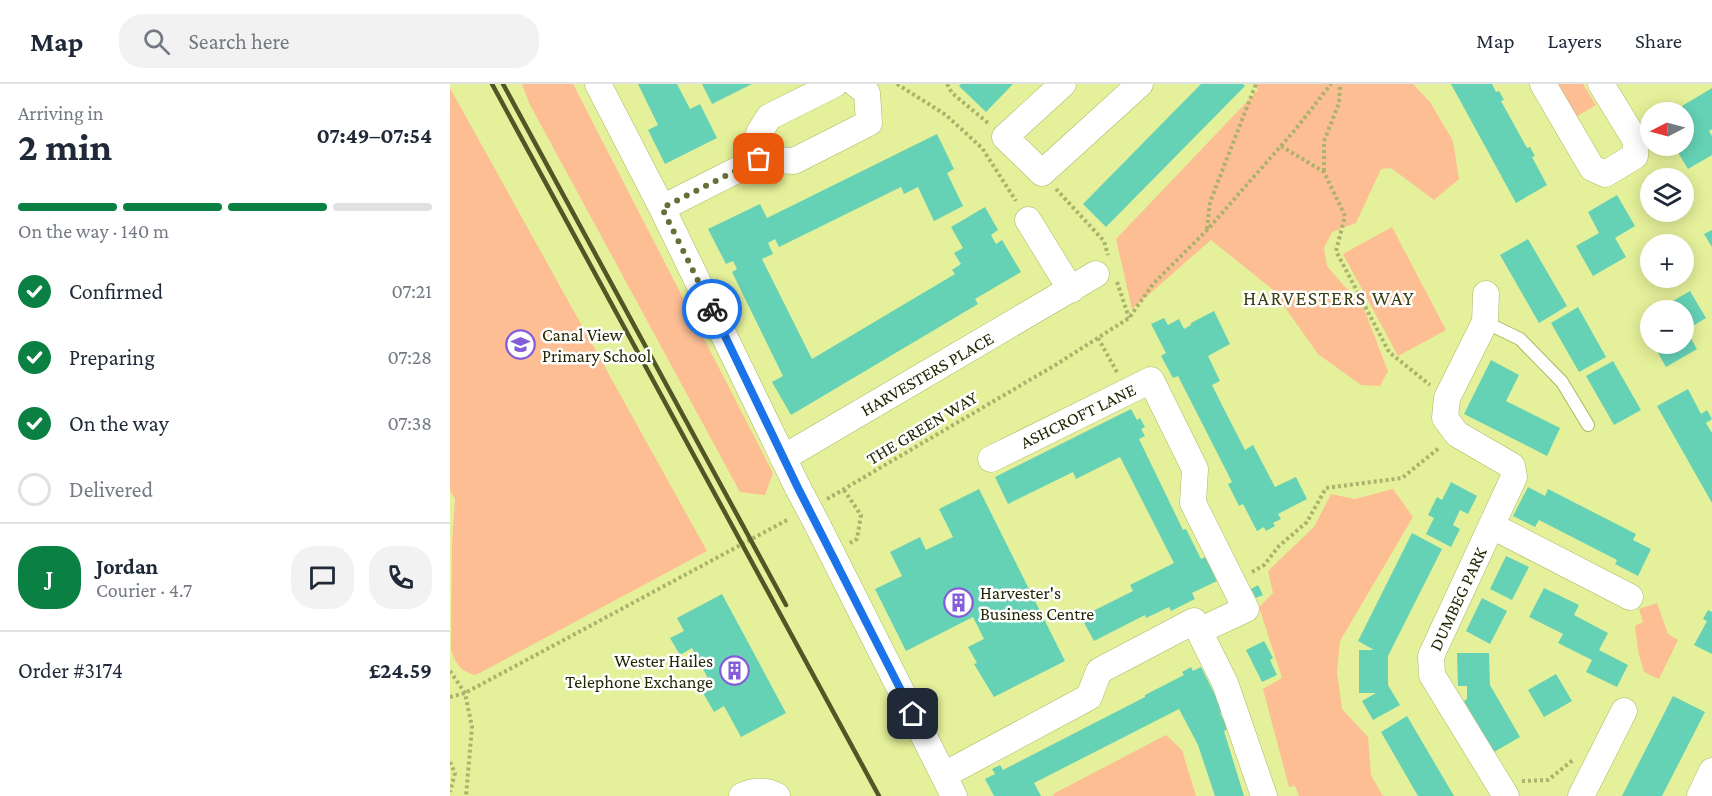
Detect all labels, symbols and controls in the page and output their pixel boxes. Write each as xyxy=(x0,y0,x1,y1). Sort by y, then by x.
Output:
search box xyxy=(119,14,539,68)
icon: search xyxy=(140,25,173,58)
text: Map xyxy=(30,26,83,57)
text: Search here xyxy=(188,29,289,54)
text: Map xyxy=(1476,29,1515,53)
text: Layers xyxy=(1548,29,1602,53)
text: Share xyxy=(1635,29,1682,53)
text: Arriving in xyxy=(18,102,103,124)
north arrow xyxy=(1640,102,1694,156)
map controls xyxy=(1640,102,1694,354)
text: 07:49–07:54 xyxy=(316,123,432,148)
text: 2 min xyxy=(18,125,112,168)
pin xyxy=(733,133,784,184)
icon: bag xyxy=(742,142,775,175)
button: layers xyxy=(1640,168,1694,222)
text: On the way · 140 m xyxy=(18,220,169,242)
button: + xyxy=(1640,234,1694,288)
icon: check xyxy=(18,275,51,308)
text: Confirmed xyxy=(69,279,163,304)
courier xyxy=(682,279,742,339)
text: 07:21 xyxy=(392,280,432,302)
district label: HARVESTERS WAY xyxy=(1243,287,1415,309)
icon: bike xyxy=(696,293,729,326)
button: − xyxy=(1640,300,1694,354)
place label: Canal View Primary School xyxy=(542,325,651,366)
street label: HARVESTERS PLACE xyxy=(857,328,997,420)
school or university icon: Canal View Primary School xyxy=(505,329,537,361)
icon: check xyxy=(18,341,51,374)
text: Preparing xyxy=(69,345,155,370)
text: 07:28 xyxy=(387,346,432,368)
street label: ASHCROFT LANE xyxy=(1017,379,1139,453)
street label: THE GREEN WAY xyxy=(863,387,981,469)
icon: check xyxy=(18,407,51,440)
text: On the way xyxy=(69,411,169,436)
text: 07:38 xyxy=(387,412,432,434)
text: Delivered xyxy=(69,477,153,502)
street label: DUMBEG PARK xyxy=(1425,543,1491,654)
button: chat xyxy=(291,546,354,609)
button: phone xyxy=(369,546,432,609)
text: Jordan xyxy=(96,554,158,579)
text: J xyxy=(46,565,53,590)
text: Courier · 4.7 xyxy=(96,579,192,601)
place label: Harvester's Business Centre xyxy=(980,583,1094,624)
building icon: Harvester's Business Centre xyxy=(943,587,975,619)
place label: Wester Hailes Telephone Exchange xyxy=(565,651,713,692)
building icon: Wester Hailes Telephone Exchange xyxy=(718,655,750,687)
text: Order #3174 xyxy=(18,658,123,683)
text: £24.59 xyxy=(369,658,432,683)
pin xyxy=(887,688,938,739)
icon: home xyxy=(896,697,929,730)

